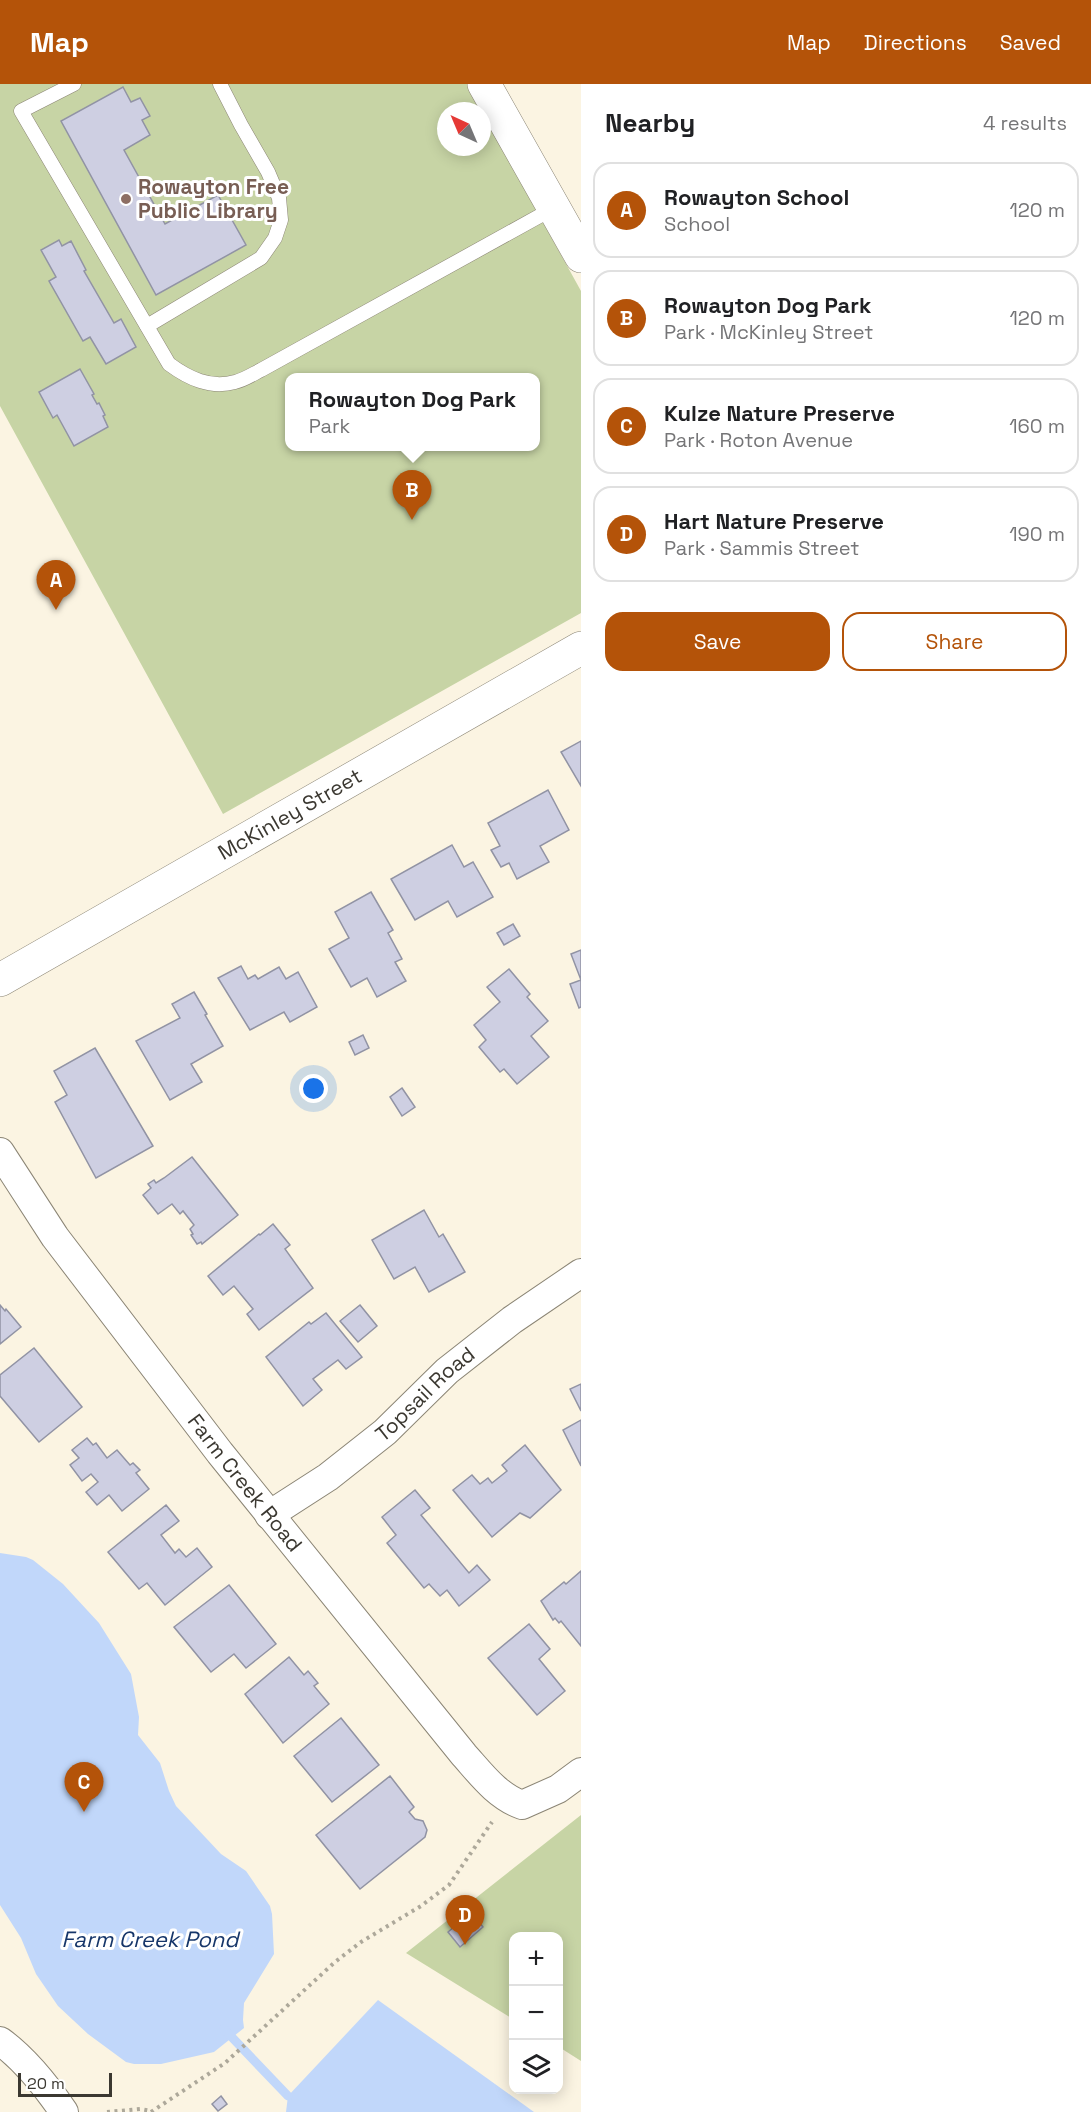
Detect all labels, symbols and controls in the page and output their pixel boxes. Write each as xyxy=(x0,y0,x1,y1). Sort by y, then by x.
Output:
text: Map xyxy=(30,24,89,60)
text: Map xyxy=(787,29,831,56)
text: Directions xyxy=(864,29,967,56)
text: Saved xyxy=(1000,29,1061,56)
north arrow xyxy=(437,102,491,156)
text: Nearby xyxy=(605,106,695,140)
text: 4 results xyxy=(983,110,1067,136)
place label: Rowayton Free Public Library xyxy=(138,173,289,224)
text: Rowayton School xyxy=(664,183,849,211)
marker: Rowayton Free Public Library xyxy=(119,192,133,206)
text: A xyxy=(620,197,633,223)
text: 120 m xyxy=(1009,197,1065,223)
text: School xyxy=(664,211,730,237)
text: Rowayton Dog Park xyxy=(664,291,871,319)
text: B xyxy=(620,305,633,331)
text: 120 m xyxy=(1009,305,1065,331)
text: Park · McKinley Street xyxy=(664,319,873,345)
popup xyxy=(285,373,540,451)
text: Rowayton Dog Park xyxy=(309,385,516,413)
text: Kulze Nature Preserve xyxy=(664,399,895,427)
text: Park xyxy=(309,413,350,439)
text: C xyxy=(620,413,633,439)
text: 160 m xyxy=(1009,413,1065,439)
text: Park · Roton Avenue xyxy=(664,427,853,453)
pin: B xyxy=(392,470,432,520)
text: Hart Nature Preserve xyxy=(664,507,884,535)
text: D xyxy=(620,521,633,547)
text: 190 m xyxy=(1009,521,1065,547)
text: Park · Sammis Street xyxy=(664,535,859,561)
pin: A xyxy=(36,560,76,610)
button: Save xyxy=(605,612,830,671)
button: Share xyxy=(842,612,1067,671)
street label: McKinley Street xyxy=(213,762,367,866)
your location xyxy=(299,1074,328,1103)
street label: Topsail Road xyxy=(370,1340,480,1447)
street label: Farm Creek Road xyxy=(182,1408,308,1557)
pin: C xyxy=(64,1762,104,1812)
pin: D xyxy=(446,1896,484,1945)
water label: Farm Creek Pond xyxy=(62,1925,241,1953)
map controls xyxy=(509,1932,563,2094)
button: + xyxy=(509,1932,563,1986)
button: − xyxy=(509,1986,563,2040)
button: layers xyxy=(509,2040,563,2094)
scale bar xyxy=(18,2070,112,2098)
text: 20 m xyxy=(27,2073,65,2094)

